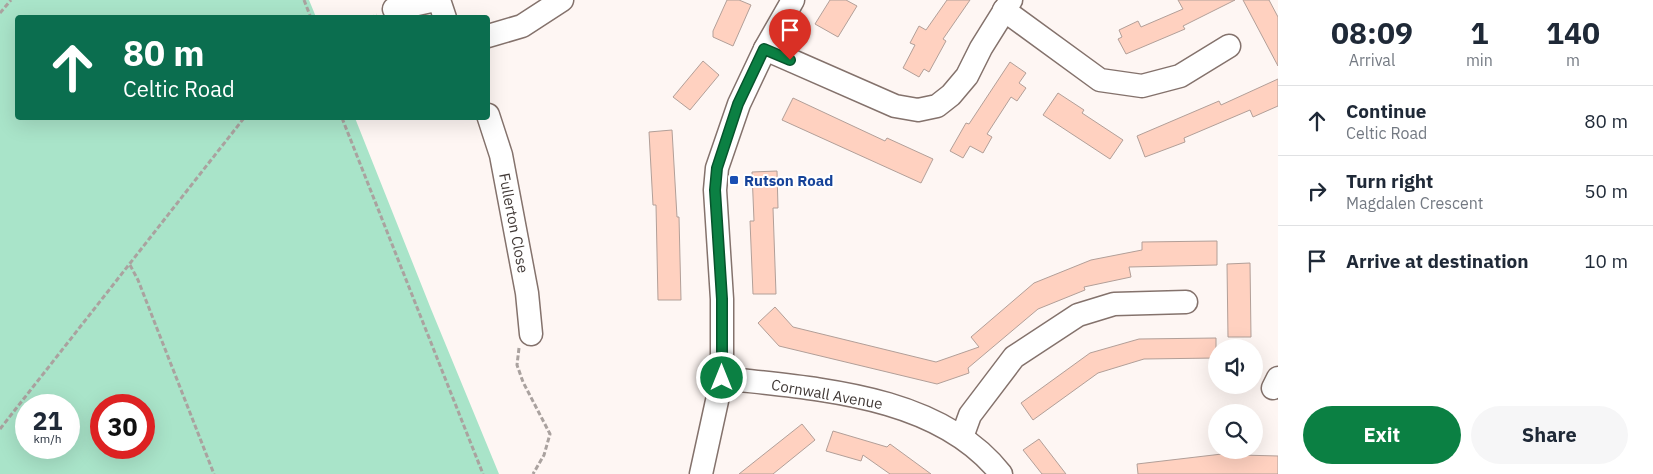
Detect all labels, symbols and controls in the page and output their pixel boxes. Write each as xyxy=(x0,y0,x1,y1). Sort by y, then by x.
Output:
pin xyxy=(769,9,811,60)
text: 08:09 xyxy=(1331,13,1413,52)
text: 1 xyxy=(1470,13,1488,52)
text: 140 xyxy=(1546,13,1600,52)
icon: arrive xyxy=(776,16,804,44)
text: 80 m xyxy=(123,30,205,76)
icon: ahead xyxy=(40,35,105,100)
text: Arrival xyxy=(1349,50,1395,70)
text: min xyxy=(1466,50,1493,70)
text: m xyxy=(1566,50,1580,70)
text: Celtic Road xyxy=(123,74,235,103)
text: Continue xyxy=(1346,99,1426,123)
icon: ahead xyxy=(1303,107,1331,135)
text: 80 m xyxy=(1584,109,1628,133)
text: Celtic Road xyxy=(1346,123,1427,143)
text: Turn right xyxy=(1346,169,1433,193)
street label: Fullerton Close xyxy=(495,171,533,275)
place label: Rutson Road xyxy=(744,171,833,190)
marker: Rutson Road xyxy=(728,174,740,186)
icon: right xyxy=(1303,177,1331,205)
text: 50 m xyxy=(1584,179,1628,203)
text: Magdalen Crescent xyxy=(1346,193,1483,213)
icon: arrive xyxy=(1303,247,1331,275)
text: Arrive at destination xyxy=(1346,249,1529,273)
text: 10 m xyxy=(1584,249,1628,273)
map controls xyxy=(1208,339,1263,459)
button: sound xyxy=(1208,339,1263,394)
position arrow xyxy=(695,351,747,403)
street label: Cornwall Avenue xyxy=(770,375,884,413)
speed limit sign: 30 xyxy=(90,394,155,459)
text: 21 xyxy=(32,404,63,437)
button: search xyxy=(1208,404,1263,459)
button: Exit xyxy=(1303,406,1461,464)
button: Share xyxy=(1471,406,1628,464)
text: km/h xyxy=(33,431,62,446)

